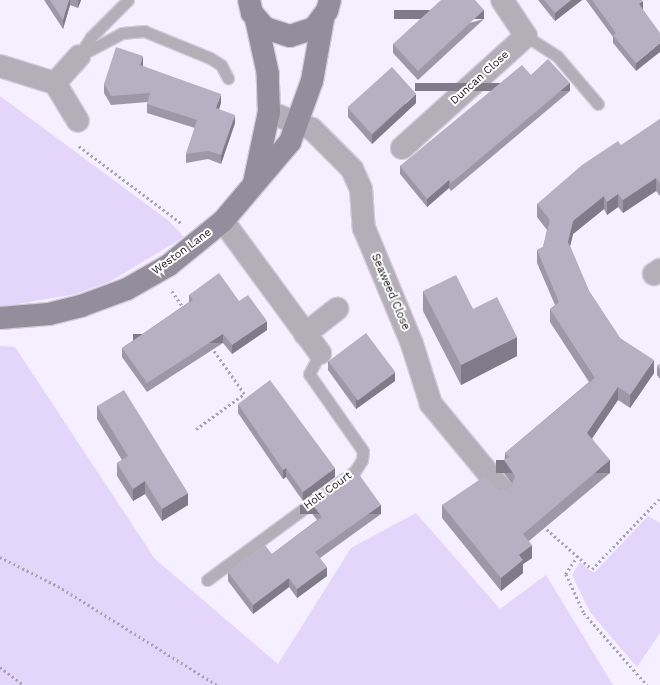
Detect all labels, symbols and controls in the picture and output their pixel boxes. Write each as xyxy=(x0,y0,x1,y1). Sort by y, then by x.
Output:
street label: Duncan Close xyxy=(448,48,512,108)
street label: Weston Lane xyxy=(150,226,214,278)
street label: Seaweed Close xyxy=(368,252,412,332)
street label: Holt Court xyxy=(302,469,354,513)

